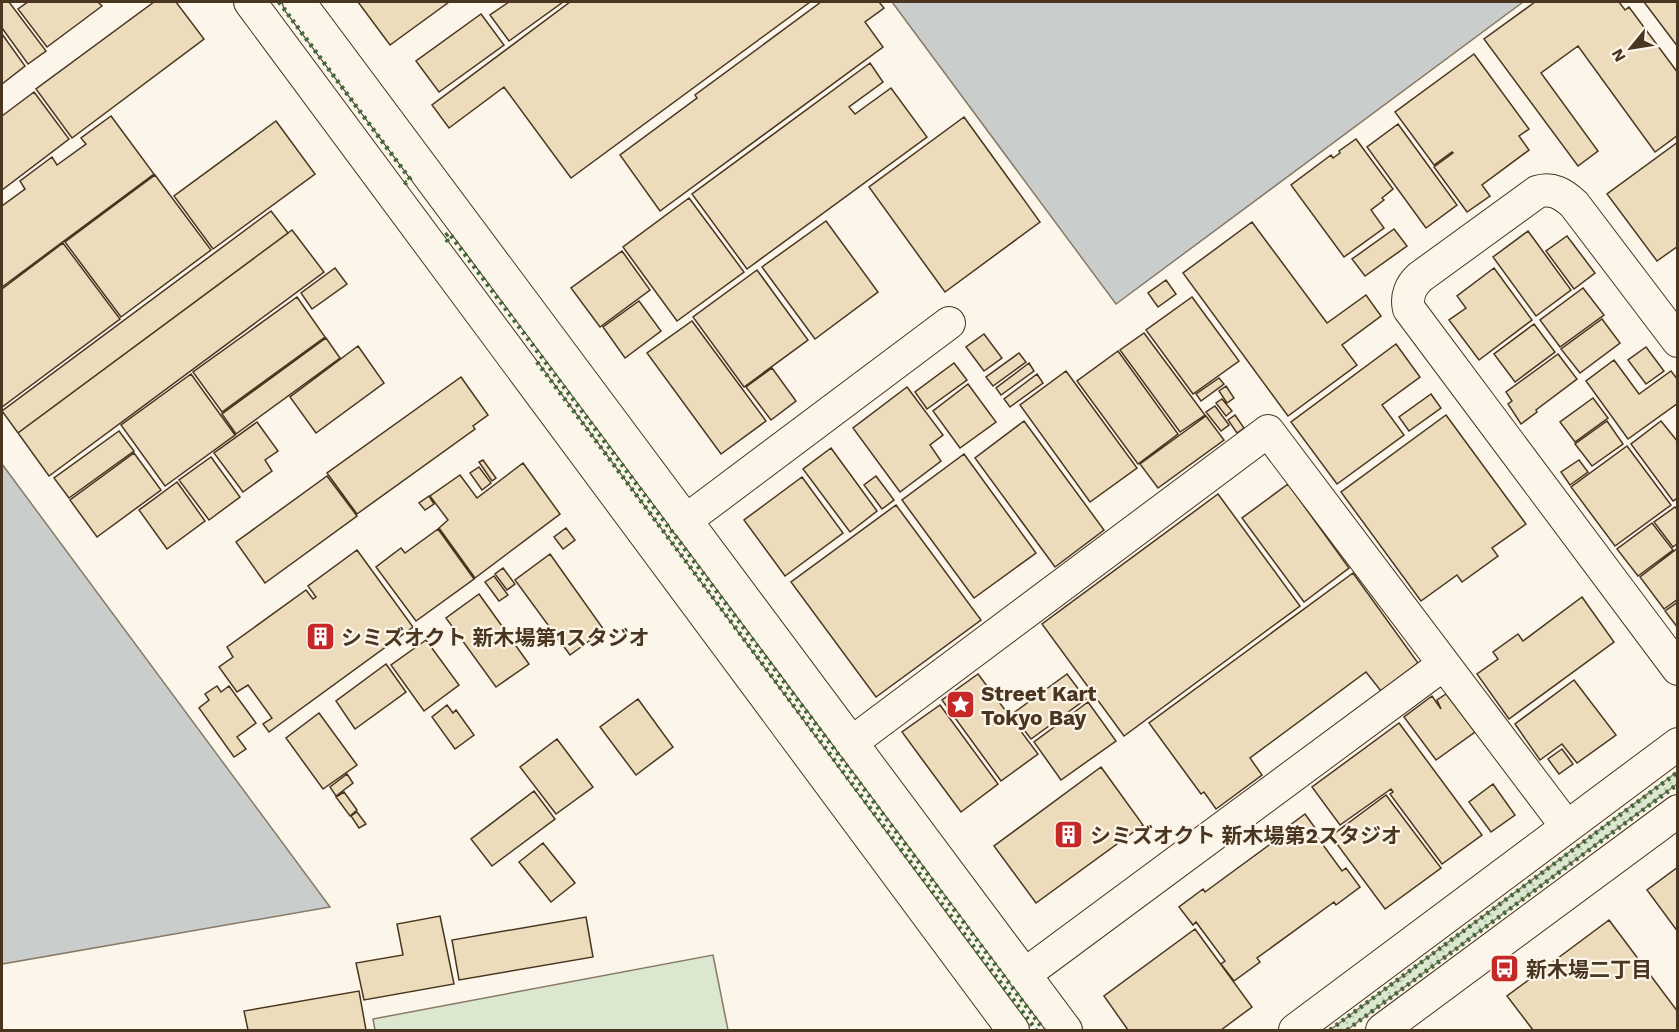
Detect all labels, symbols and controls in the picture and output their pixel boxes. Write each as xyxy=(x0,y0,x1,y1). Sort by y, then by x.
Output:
north arrow xyxy=(1601,18,1661,78)
text: N xyxy=(1607,45,1630,65)
building icon: シミズオクト 新木場第1スタジオ xyxy=(304,621,336,653)
place label: シミズオクト 新木場第1スタジオ xyxy=(341,625,650,650)
place label: Street Kart Tokyo Bay xyxy=(981,681,1097,730)
place icon: Street Kart Tokyo Bay xyxy=(944,689,976,721)
building icon: シミズオクト 新木場第2スタジオ xyxy=(1053,819,1085,851)
place label: シミズオクト 新木場第2スタジオ xyxy=(1090,823,1402,848)
bus stop icon: 新木場二丁目 xyxy=(1489,953,1521,985)
place label: 新木場二丁目 xyxy=(1526,957,1652,982)

